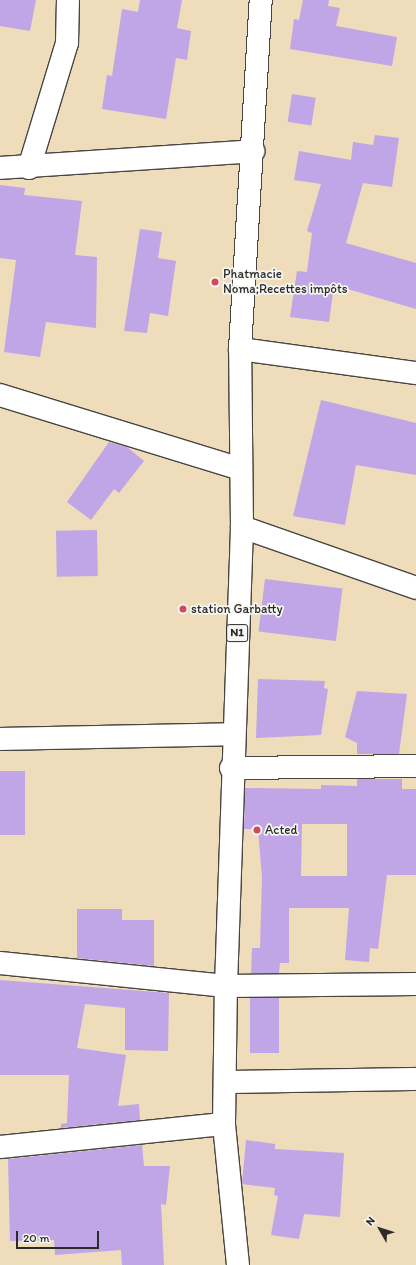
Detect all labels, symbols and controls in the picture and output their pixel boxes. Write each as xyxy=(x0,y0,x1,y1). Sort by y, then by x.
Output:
place label: Phatmacie Noma;Recettes impôts xyxy=(223,267,348,298)
marker: Phatmacie Noma;Recettes impôts xyxy=(210,277,220,287)
place label: station Garbatty xyxy=(191,601,283,617)
marker: station Garbatty xyxy=(178,604,188,614)
road number: N1 xyxy=(226,623,248,643)
place label: Acted xyxy=(265,822,298,838)
marker: Acted xyxy=(252,825,262,835)
north arrow xyxy=(360,1209,400,1249)
text: N xyxy=(363,1214,378,1228)
scale bar xyxy=(18,1223,101,1249)
text: 20 m xyxy=(23,1231,50,1245)

